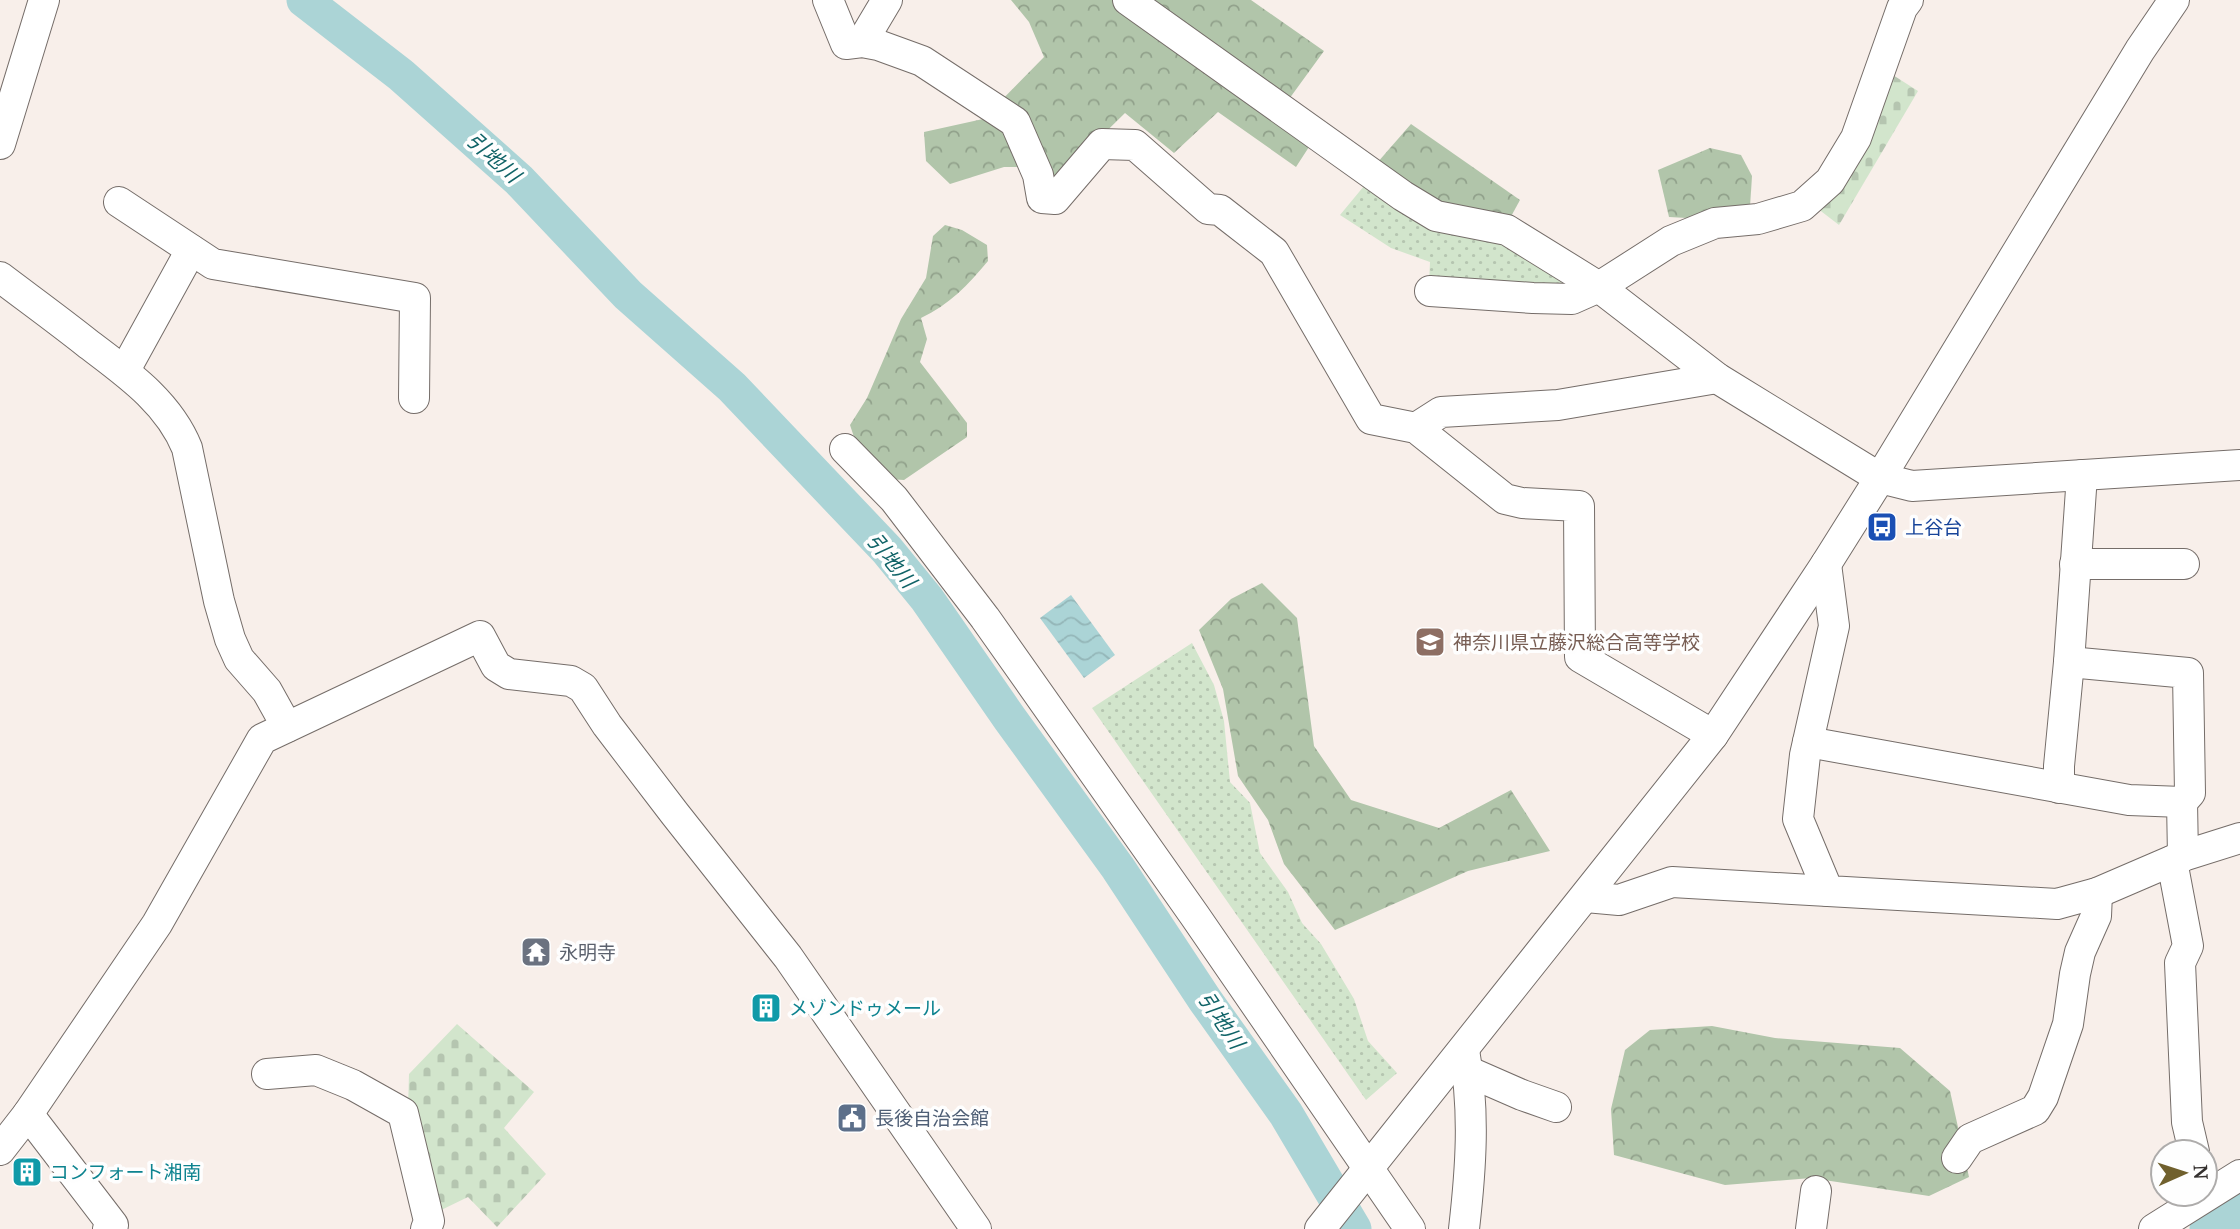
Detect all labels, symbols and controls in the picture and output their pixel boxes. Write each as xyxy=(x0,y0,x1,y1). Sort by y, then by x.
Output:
water label: 引地川 xyxy=(461,126,528,190)
bus stop icon: 上谷台 xyxy=(1865,510,1899,544)
place label: 上谷台 xyxy=(1905,514,1962,540)
water label: 引地川 xyxy=(861,527,924,595)
school or university icon: 神奈川県立藤沢総合高等学校 xyxy=(1413,625,1447,659)
place label: 神奈川県立藤沢総合高等学校 xyxy=(1453,629,1700,655)
temple icon: 永明寺 xyxy=(519,935,553,969)
place label: 永明寺 xyxy=(559,939,616,965)
water label: 引地川 xyxy=(1193,986,1252,1056)
building icon: メゾンドゥメール xyxy=(749,991,783,1025)
place label: メゾンドゥメール xyxy=(789,995,941,1021)
public building icon: 長後自治会館 xyxy=(835,1101,869,1135)
place label: 長後自治会館 xyxy=(875,1105,989,1131)
north arrow xyxy=(2149,1138,2219,1208)
building icon: コンフォート湘南 xyxy=(10,1155,44,1189)
place label: コンフォート湘南 xyxy=(50,1159,201,1185)
text: N xyxy=(2188,1164,2214,1180)

